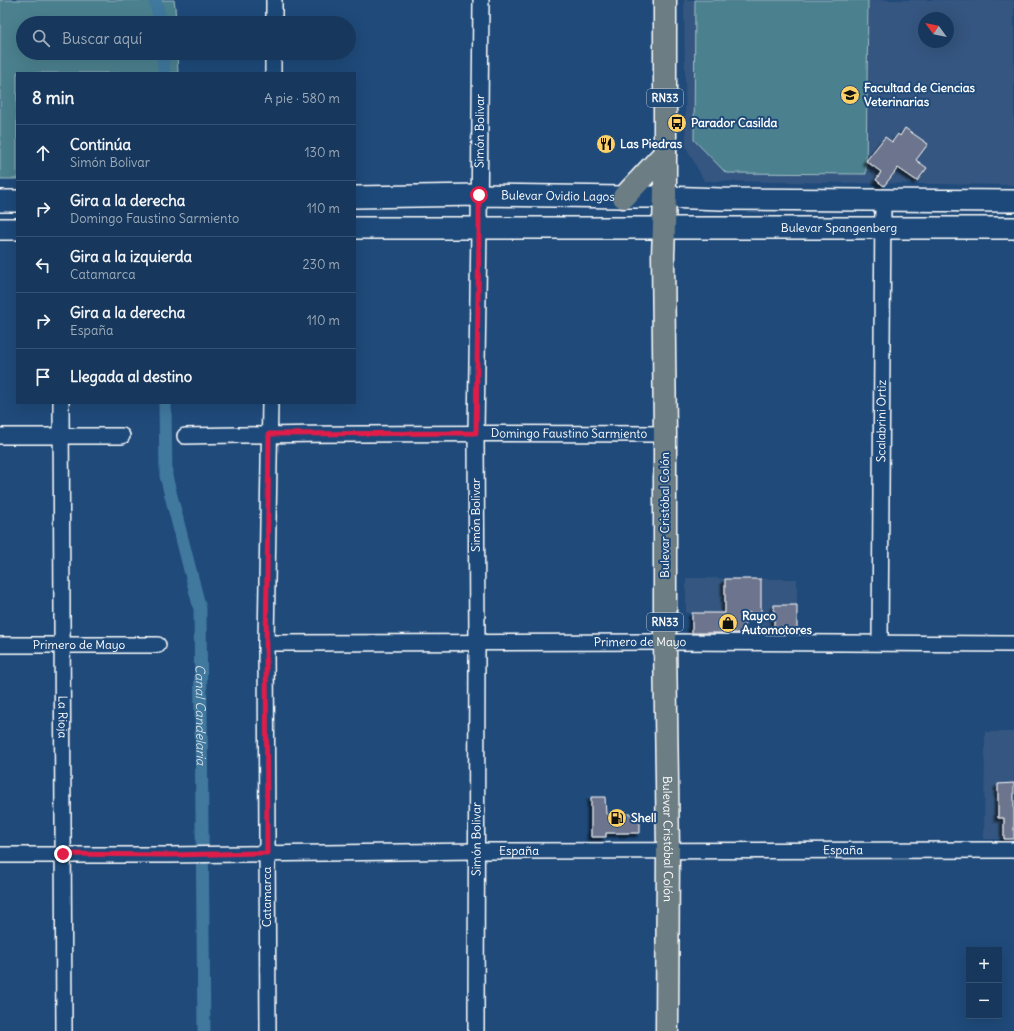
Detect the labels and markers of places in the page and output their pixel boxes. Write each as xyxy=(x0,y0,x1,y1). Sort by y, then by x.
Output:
place label: Facultad de Ciencias Veterinarias xyxy=(864,80,976,109)
school or university icon: Facultad de Ciencias Veterinarias xyxy=(839,84,861,106)
bus stop icon: Parador Casilda xyxy=(666,112,688,134)
place label: Parador Casilda xyxy=(691,115,777,130)
restaurant icon: Las Piedras xyxy=(595,133,617,155)
place label: Las Piedras xyxy=(620,136,683,151)
place label: Rayco Automotores xyxy=(742,608,812,637)
shop icon: Rayco Automotores xyxy=(717,612,739,634)
fuel station icon: Shell xyxy=(606,807,628,829)
place label: Shell xyxy=(631,810,657,825)

